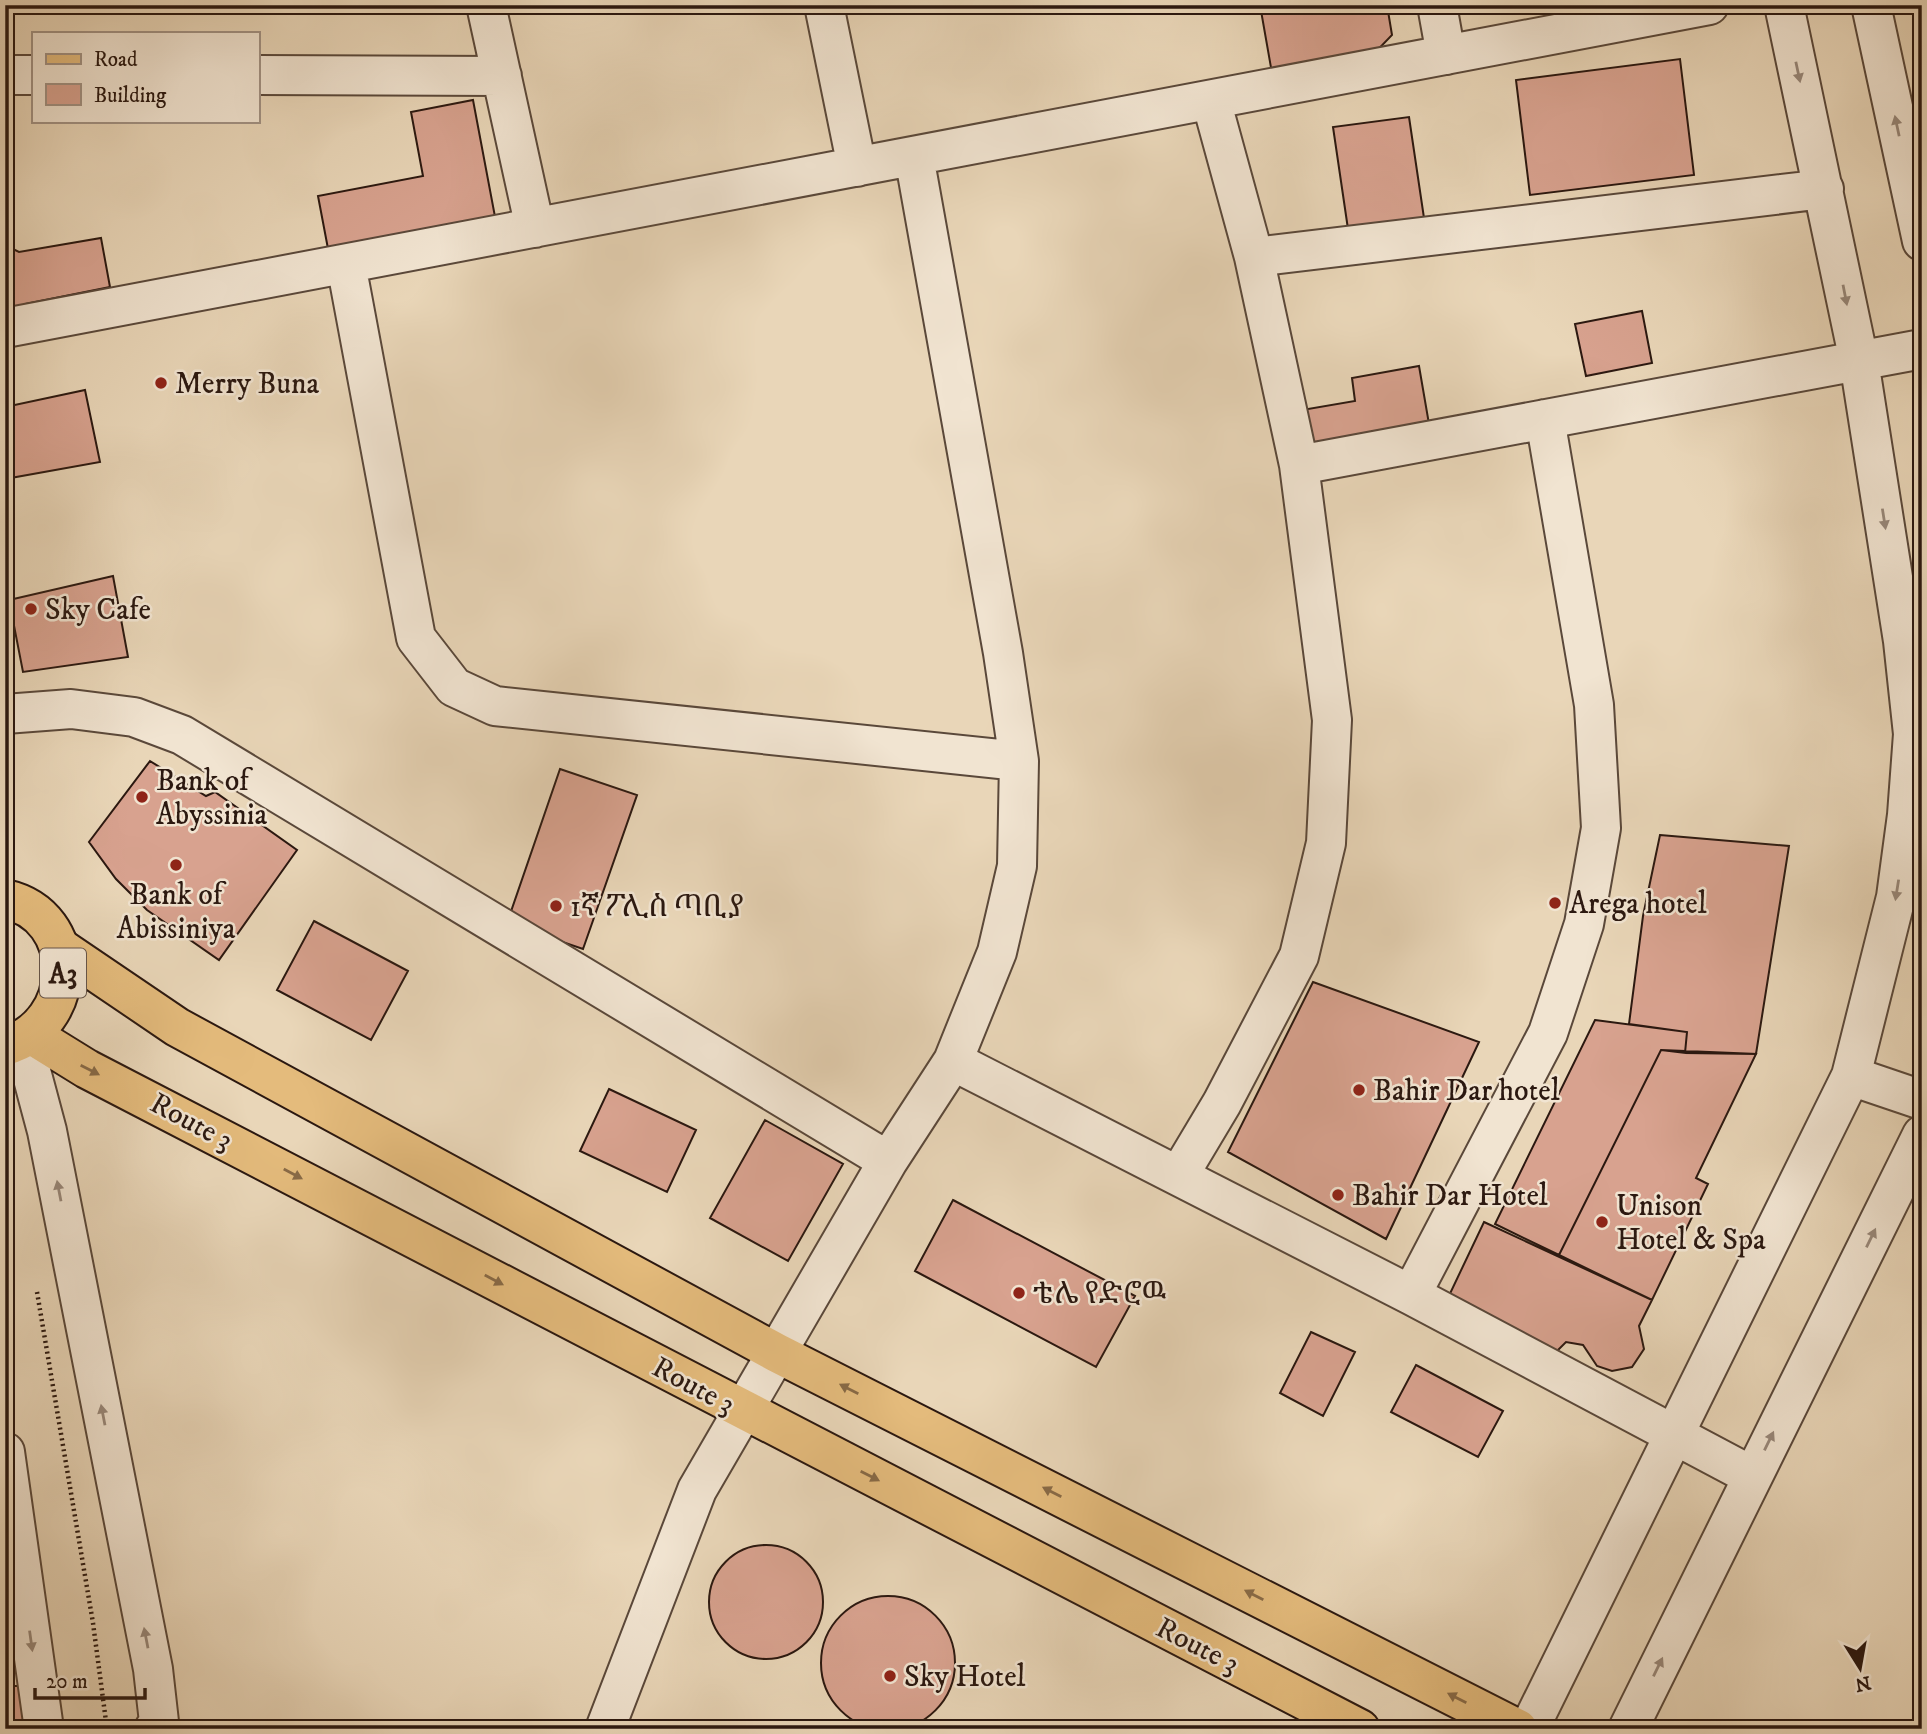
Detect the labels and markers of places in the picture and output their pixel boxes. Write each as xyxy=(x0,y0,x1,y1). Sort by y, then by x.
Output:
place label: Merry Buna xyxy=(175,366,320,403)
marker: Merry Buna xyxy=(153,375,169,391)
place label: Sky Cafe xyxy=(45,592,151,629)
marker: Sky Cafe xyxy=(23,601,39,617)
place label: Bank of Abyssinia xyxy=(156,763,268,834)
marker: Bank of Abyssinia xyxy=(134,789,150,805)
marker: Bank of Abissiniya xyxy=(168,857,184,873)
place label: Bank of Abissiniya xyxy=(116,877,236,948)
place label: Arega hotel xyxy=(1569,886,1707,923)
place label: 1ኛ ፖሊስ ጣቢያ xyxy=(570,889,744,926)
marker: Arega hotel xyxy=(1547,895,1563,911)
marker: 1ኛ ፖሊስ ጣቢያ xyxy=(548,898,564,914)
place label: Bahir Dar hotel xyxy=(1373,1073,1560,1110)
marker: Bahir Dar hotel xyxy=(1351,1082,1367,1098)
place label: Bahir Dar Hotel xyxy=(1352,1178,1548,1215)
marker: Bahir Dar Hotel xyxy=(1330,1187,1346,1203)
place label: Unison Hotel & Spa xyxy=(1616,1188,1766,1259)
marker: Unison Hotel & Spa xyxy=(1594,1214,1610,1230)
place label: ቴሌ የድሮዉ xyxy=(1033,1276,1167,1313)
marker: ቴሌ የድሮዉ xyxy=(1011,1285,1027,1301)
place label: Sky Hotel xyxy=(904,1659,1026,1696)
marker: Sky Hotel xyxy=(882,1668,898,1684)

